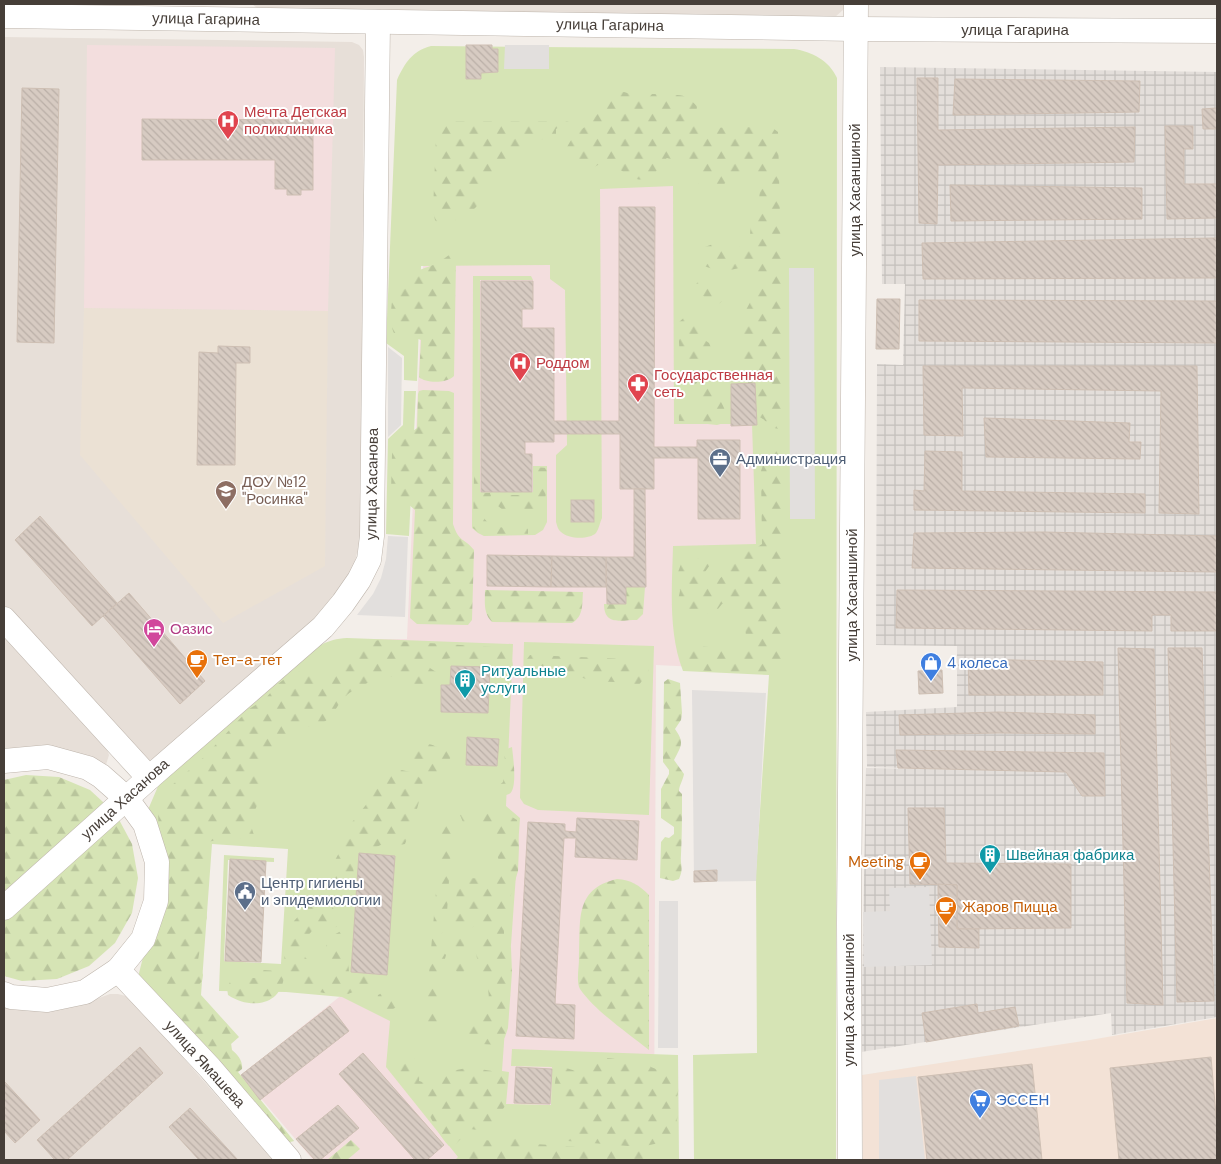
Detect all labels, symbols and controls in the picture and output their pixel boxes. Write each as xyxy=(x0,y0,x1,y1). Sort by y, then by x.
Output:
street label: улица Гагарина xyxy=(152,8,261,30)
street label: улица Гагарина xyxy=(556,14,665,36)
street label: улица Гагарина xyxy=(961,20,1069,40)
place label: Мечта Детская поликлиника xyxy=(244,102,347,139)
hospital icon: Мечта Детская поликлиника xyxy=(216,109,240,140)
street label: улица Хасаншиной xyxy=(845,123,865,257)
hospital icon: Роддом xyxy=(508,351,532,382)
place label: Роддом xyxy=(536,353,590,373)
place label: Государственная сеть xyxy=(654,365,773,402)
pharmacy icon: Государственная сеть xyxy=(626,372,650,403)
street label: улица Хасанова xyxy=(361,427,383,540)
office icon: Администрация xyxy=(708,447,732,478)
place label: Администрация xyxy=(736,449,846,469)
place label: ДОУ №12 "Росинка" xyxy=(242,472,308,509)
school or university icon: ДОУ №12 "Росинка" xyxy=(214,479,238,510)
street label: улица Хасаншиной xyxy=(842,528,862,662)
hotel icon: Оазис xyxy=(142,617,166,648)
place label: Оазис xyxy=(170,619,213,639)
cafe icon: Тет-а-тет xyxy=(185,648,209,679)
place label: Тет-а-тет xyxy=(213,650,282,670)
shop icon: 4 колеса xyxy=(919,651,943,682)
place label: 4 колеса xyxy=(947,653,1008,673)
place label: Ритуальные услуги xyxy=(481,661,566,698)
building icon: Ритуальные услуги xyxy=(453,668,477,699)
street label: улица Хасанова xyxy=(77,754,174,844)
building icon: Швейная фабрика xyxy=(978,843,1002,874)
place label: Швейная фабрика xyxy=(1006,845,1135,865)
cafe icon: Meeting xyxy=(908,850,932,881)
place label: Meeting xyxy=(848,852,904,872)
place label: Центр гигиены и эпидемиологии xyxy=(261,873,381,910)
public building icon: Центр гигиены и эпидемиологии xyxy=(233,880,257,911)
cafe icon: Жаров Пицца xyxy=(934,895,958,926)
place label: Жаров Пицца xyxy=(962,897,1058,917)
street label: улица Хасаншиной xyxy=(839,933,859,1067)
street label: улица Ямашева xyxy=(160,1016,250,1113)
supermarket icon: ЭССЕН xyxy=(968,1088,992,1119)
place label: ЭССЕН xyxy=(996,1090,1049,1110)

